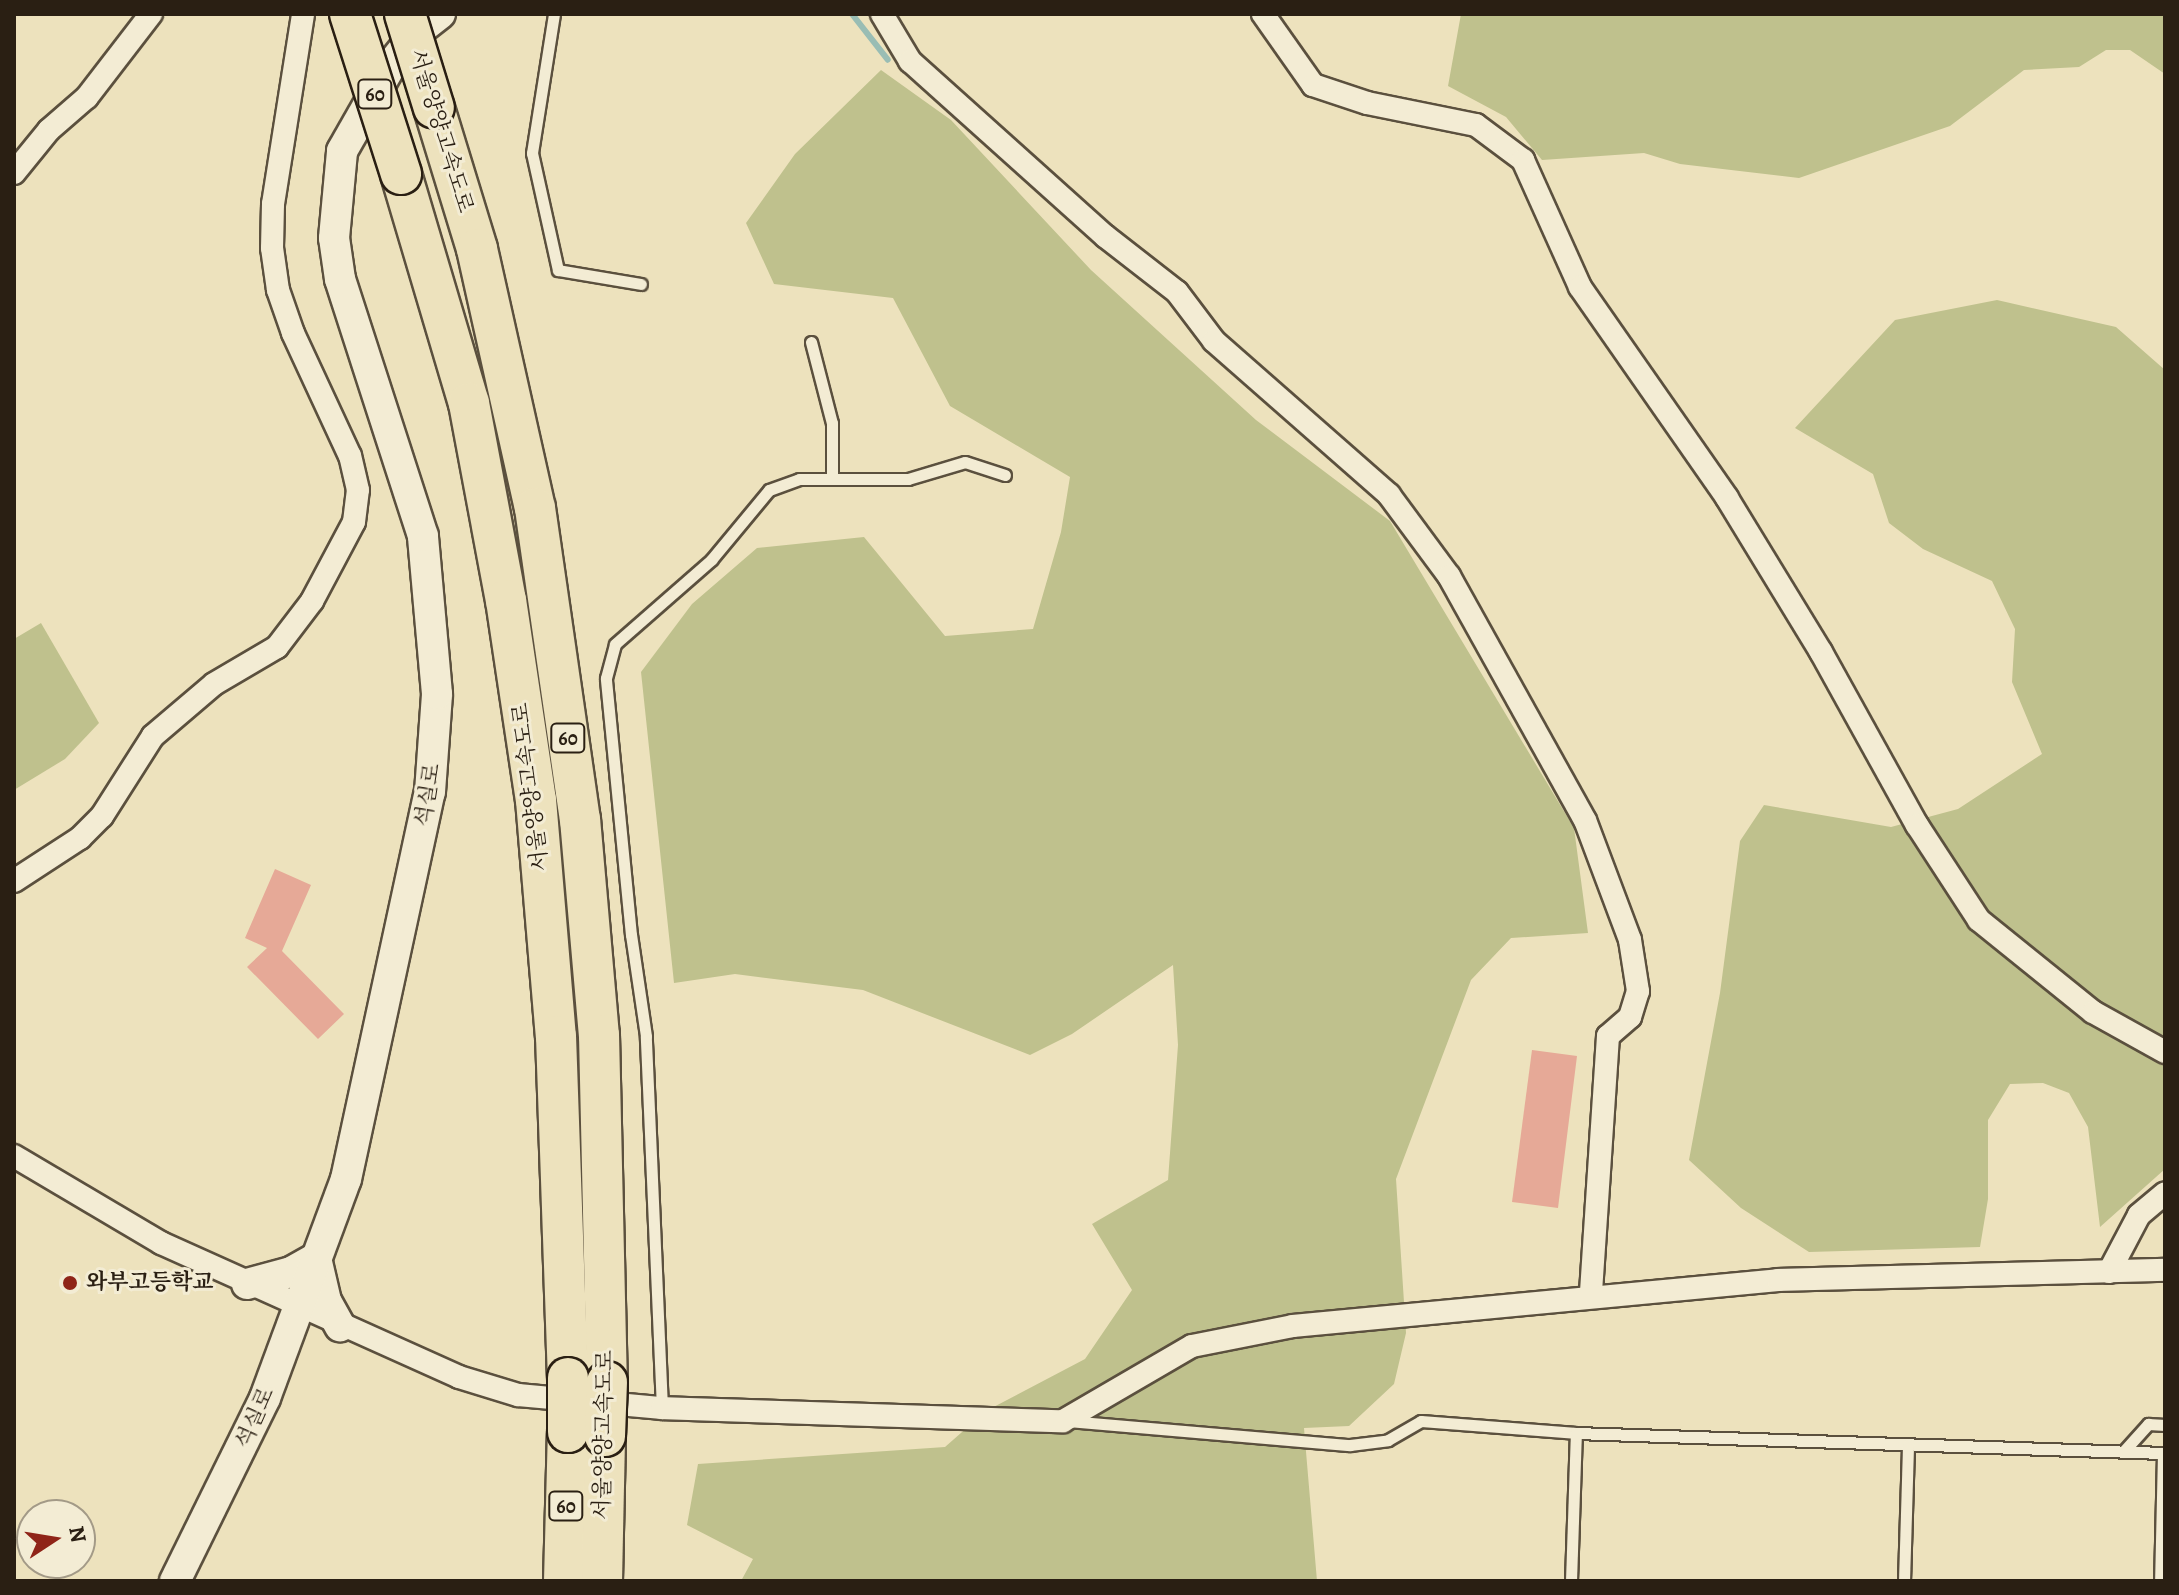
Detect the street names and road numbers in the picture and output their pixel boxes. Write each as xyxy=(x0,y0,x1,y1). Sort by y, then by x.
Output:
street label: 서울양양고속도로 xyxy=(404,46,478,216)
road number: 60 xyxy=(357,78,393,110)
street label: 서울양양고속도로 xyxy=(508,701,554,873)
road number: 60 xyxy=(550,722,586,754)
street label: 석실로 xyxy=(410,761,446,829)
street label: 서울양양고속도로 xyxy=(589,1350,619,1520)
street label: 석실로 xyxy=(230,1384,280,1452)
road number: 60 xyxy=(548,1490,584,1522)

